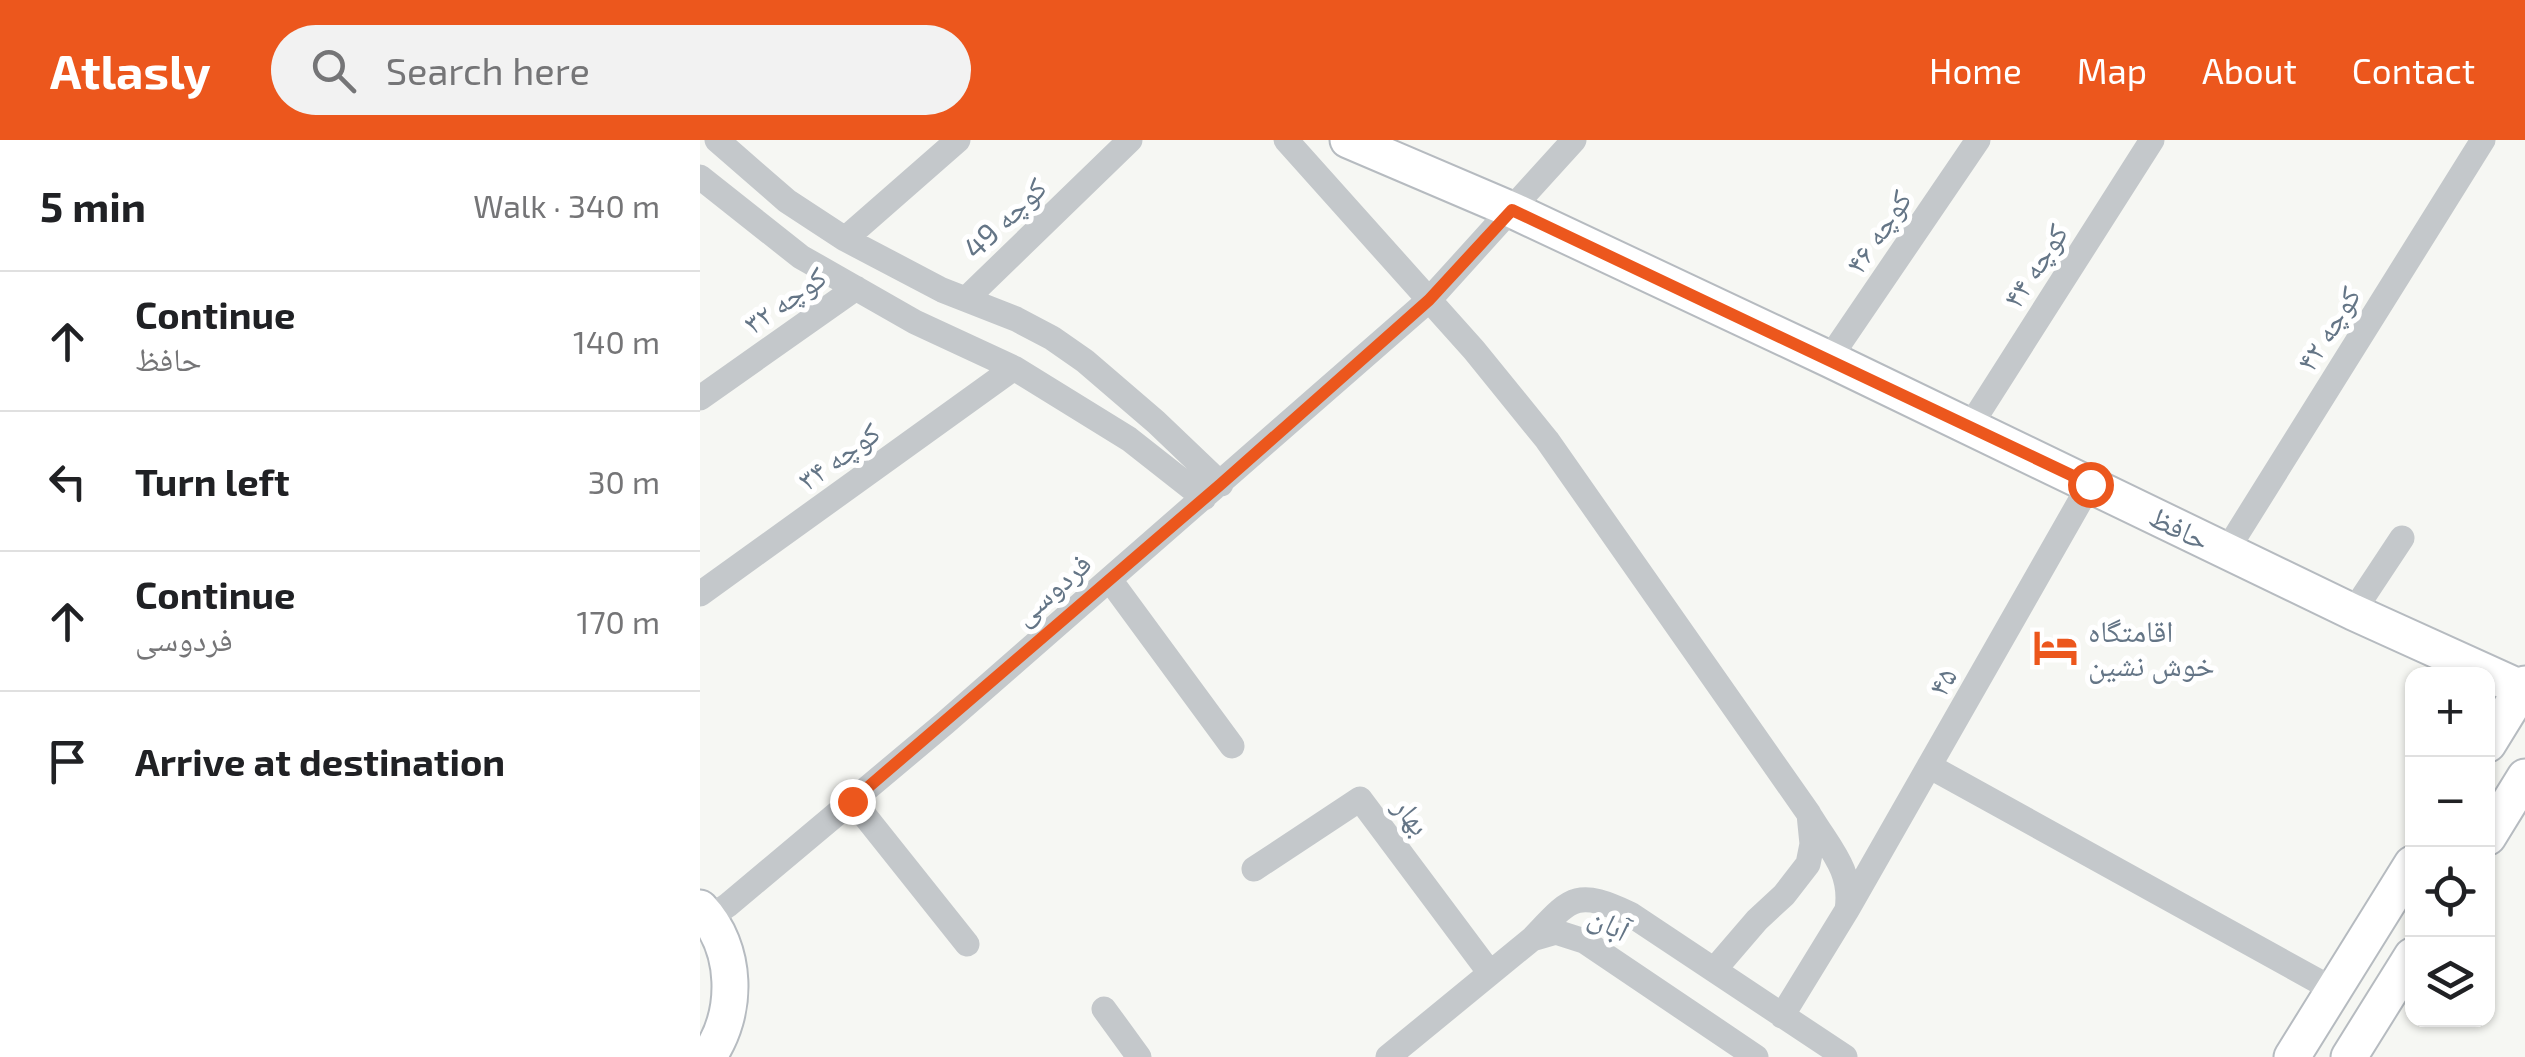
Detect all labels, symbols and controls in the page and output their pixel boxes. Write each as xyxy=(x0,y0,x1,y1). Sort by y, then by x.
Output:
search box xyxy=(271,25,971,115)
text: Atlasly xyxy=(50,41,211,99)
icon: search xyxy=(306,43,361,98)
text: Search here xyxy=(386,47,590,93)
text: Home xyxy=(1929,49,2022,91)
text: Map xyxy=(2077,49,2147,91)
text: About xyxy=(2202,49,2297,91)
text: Contact xyxy=(2352,49,2475,91)
street label: کوچه 49 xyxy=(955,169,1054,266)
text: 5 min xyxy=(40,180,146,230)
street label: کوچه ۴۶ xyxy=(1836,182,1919,280)
text: Walk · 340 m xyxy=(473,186,660,224)
street label: کوچه ۴۴ xyxy=(1994,216,2076,315)
street label: کوچه ۳۲ xyxy=(736,258,833,342)
street label: کوچه ۴۲ xyxy=(2287,279,2368,378)
text: Continue xyxy=(135,291,295,337)
icon: ahead xyxy=(40,314,95,369)
text: 140 m xyxy=(573,322,660,360)
text: حافظ xyxy=(135,339,202,377)
street label: کوچه ۳۴ xyxy=(790,413,887,498)
icon: left xyxy=(40,454,95,509)
text: Turn left xyxy=(135,458,290,504)
text: 30 m xyxy=(588,462,660,500)
route start xyxy=(2068,462,2114,508)
street label: حافظ xyxy=(2144,497,2216,557)
street label: فردوسی xyxy=(1005,544,1099,633)
text: Continue xyxy=(135,571,295,617)
icon: ahead xyxy=(40,594,95,649)
text: 170 m xyxy=(576,602,660,640)
place label: اقامتگاه خوش نشین xyxy=(2088,612,2215,684)
text: فردوسی xyxy=(135,619,233,657)
hotel icon: اقامتگاه خوش نشین xyxy=(2031,623,2079,671)
street label: ۴۵ xyxy=(1919,660,1963,702)
map controls xyxy=(2405,667,2495,1027)
button: + xyxy=(2405,667,2495,757)
icon: arrive xyxy=(40,734,95,789)
text: Arrive at destination xyxy=(135,738,505,784)
button: − xyxy=(2405,757,2495,847)
route end xyxy=(830,779,876,825)
street label: بهار xyxy=(1386,788,1439,842)
button: locate xyxy=(2405,847,2495,937)
street label: آبان xyxy=(1583,897,1638,950)
button: layers xyxy=(2405,937,2495,1027)

